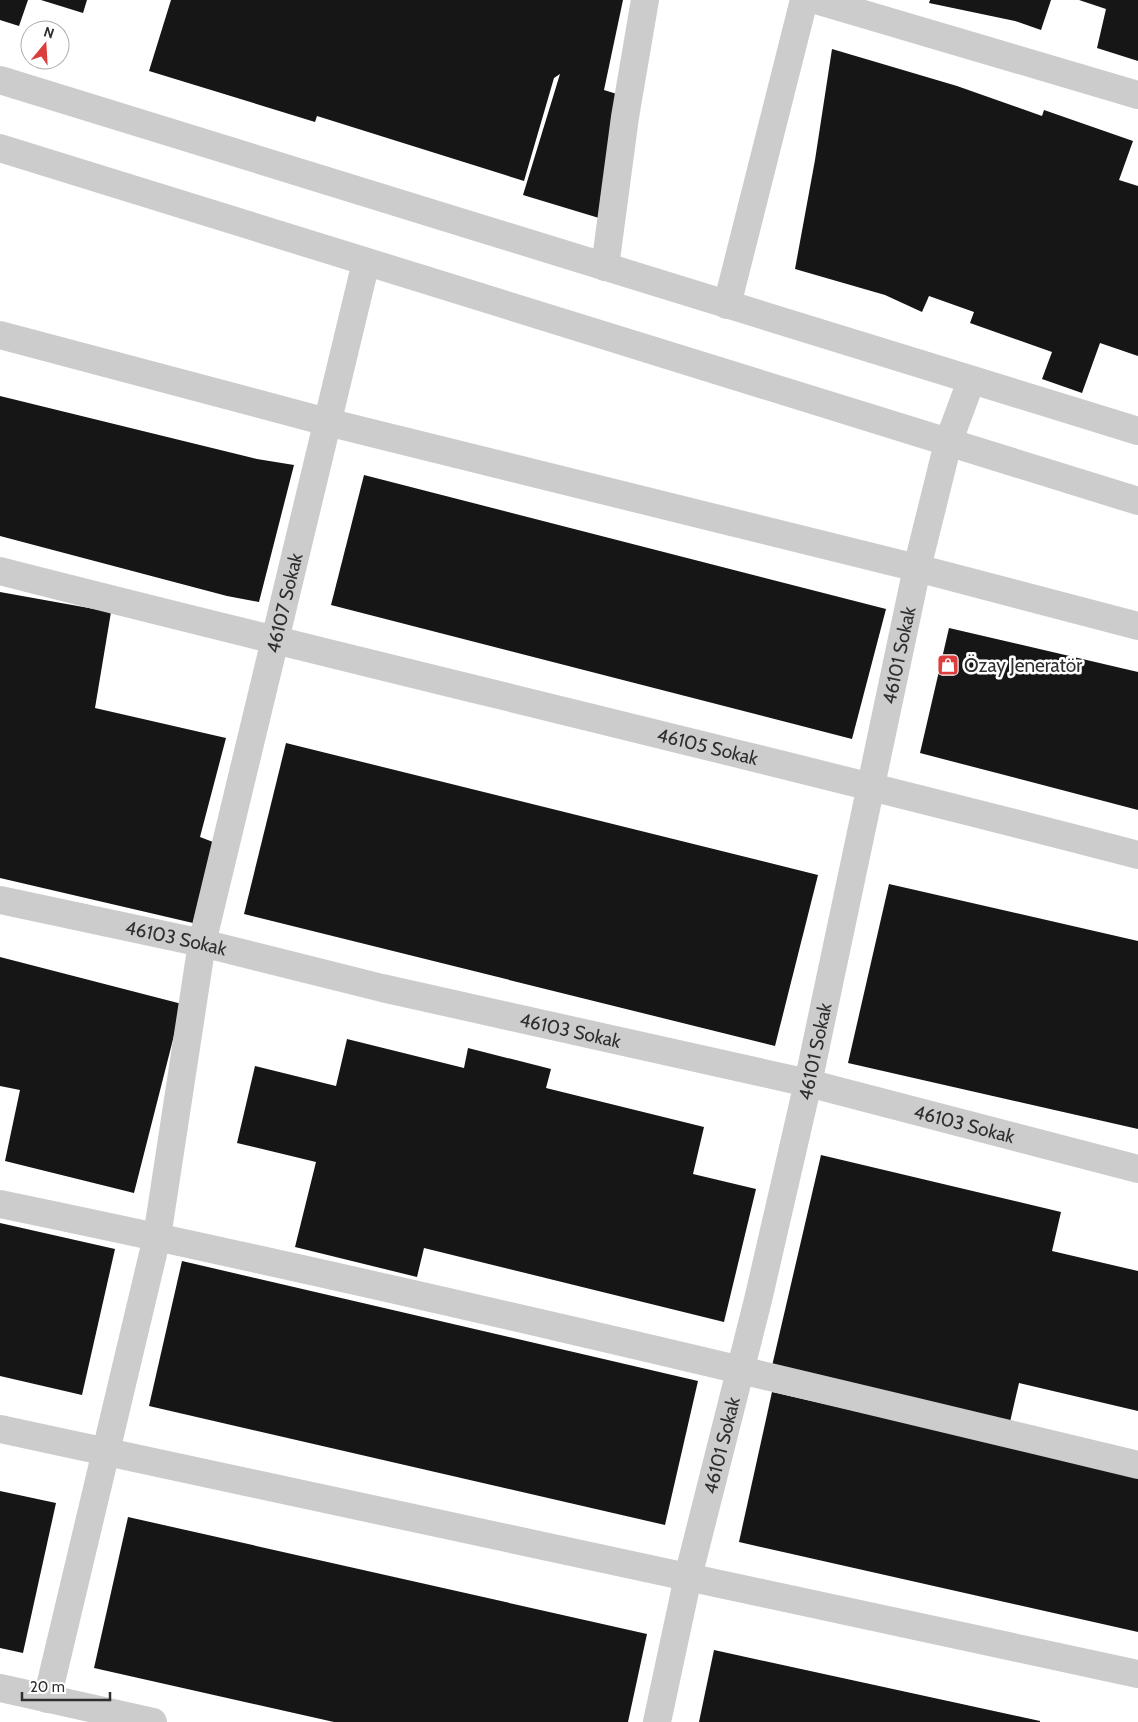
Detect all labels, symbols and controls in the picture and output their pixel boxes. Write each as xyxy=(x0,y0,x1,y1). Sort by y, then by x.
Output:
north arrow xyxy=(20,20,70,70)
text: N xyxy=(42,23,57,43)
street label: 46107 Sokak xyxy=(261,550,307,656)
street label: 46101 Sokak xyxy=(877,604,920,706)
shop icon: Özay Jeneratör xyxy=(936,653,960,677)
place label: Özay Jeneratör xyxy=(964,654,1082,677)
street label: 46105 Sokak xyxy=(655,723,761,770)
street label: 46103 Sokak xyxy=(123,915,230,960)
street label: 46101 Sokak xyxy=(793,1000,836,1102)
street label: 46103 Sokak xyxy=(517,1008,624,1053)
street label: 46103 Sokak xyxy=(911,1100,1018,1148)
street label: 46101 Sokak xyxy=(698,1394,745,1496)
scale bar xyxy=(22,1670,110,1702)
text: 20 m xyxy=(30,1678,65,1696)

